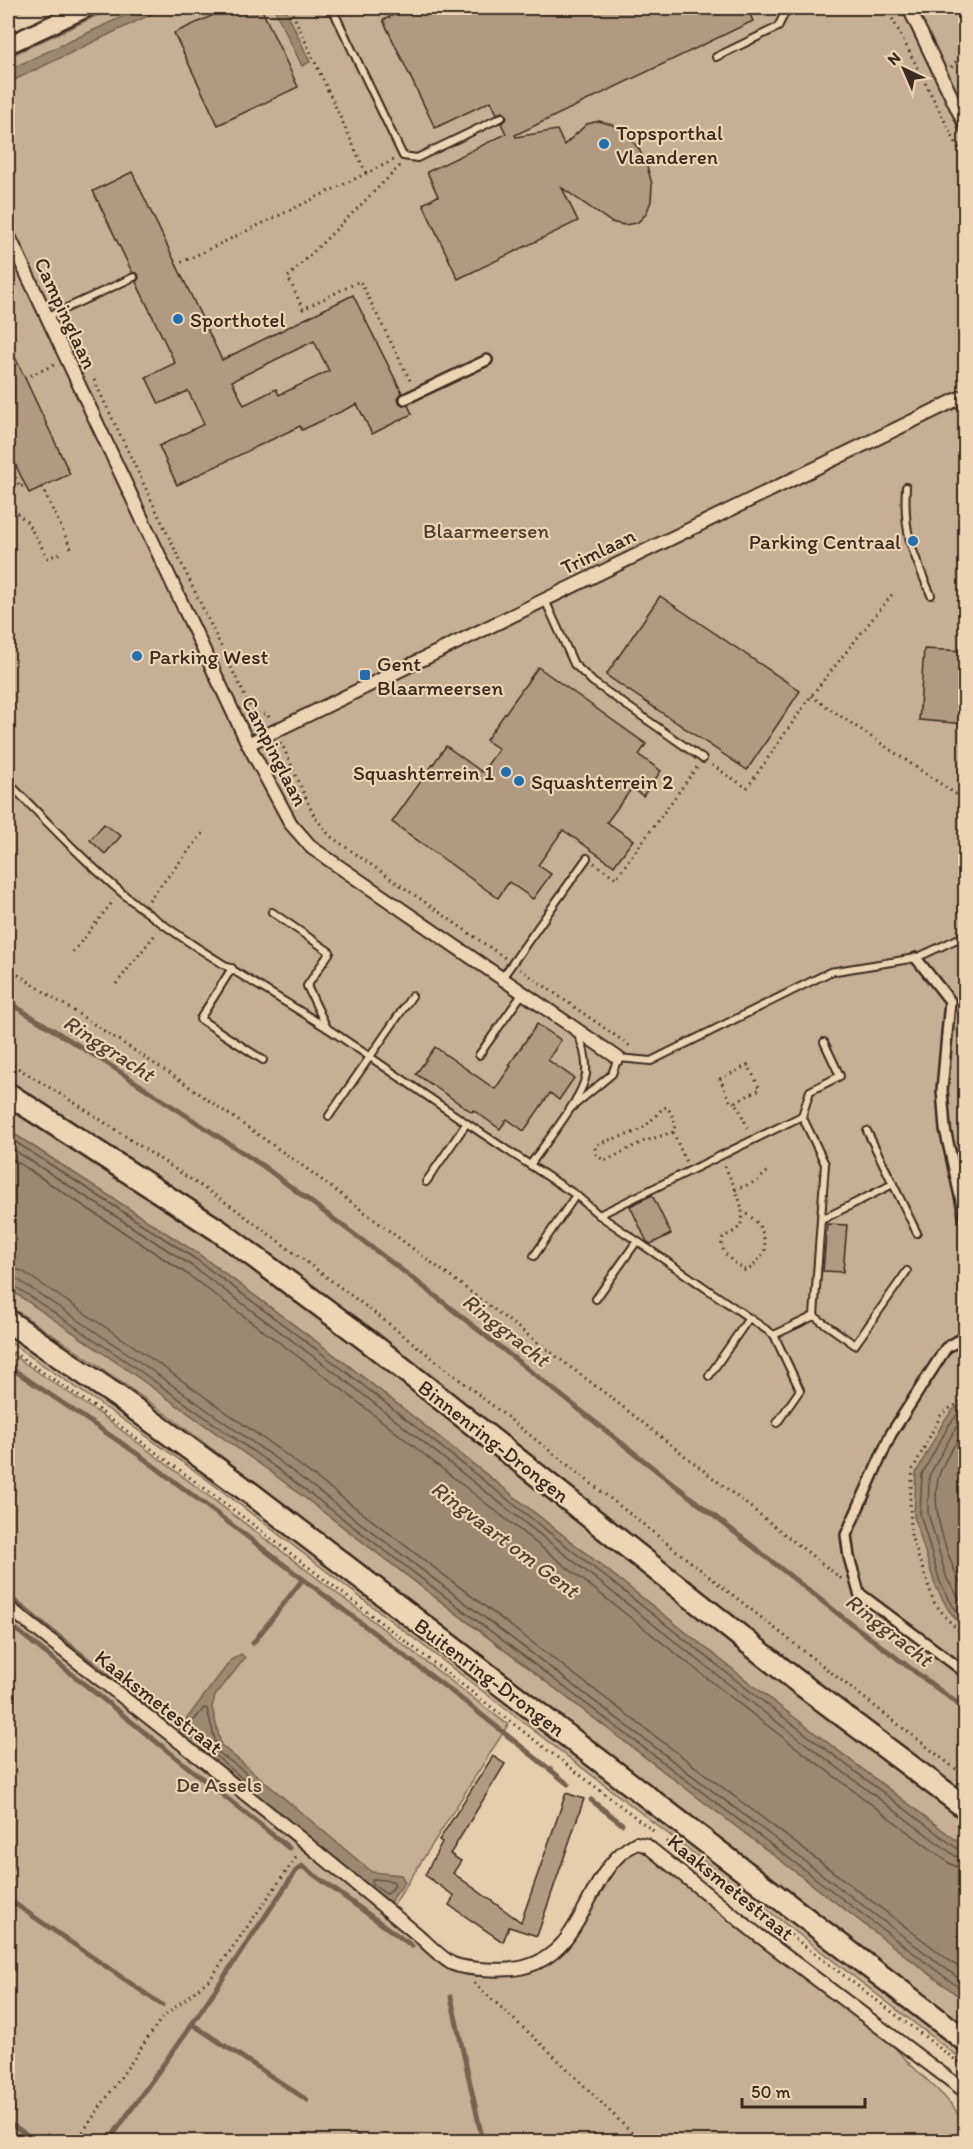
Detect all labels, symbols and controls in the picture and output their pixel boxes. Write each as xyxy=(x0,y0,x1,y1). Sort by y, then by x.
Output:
north arrow xyxy=(874,39,934,99)
text: N xyxy=(883,48,904,69)
place label: Topsporthal Vlaanderen xyxy=(616,120,723,169)
marker: Topsporthal Vlaanderen xyxy=(597,137,611,151)
street label: Campinglaan xyxy=(29,253,103,373)
place label: Sporthotel xyxy=(190,307,285,332)
marker: Sporthotel xyxy=(171,312,185,326)
park label: Blaarmeersen xyxy=(423,518,549,543)
street label: Trimlaan xyxy=(557,522,640,580)
place label: Parking Centraal xyxy=(749,529,901,554)
marker: Parking Centraal xyxy=(906,534,920,548)
place label: Parking West xyxy=(149,644,269,669)
marker: Parking West xyxy=(130,649,144,663)
place label: Gent Blaarmeersen xyxy=(377,651,503,700)
marker: Gent Blaarmeersen xyxy=(358,668,372,682)
street label: Campinglaan xyxy=(237,692,313,810)
place label: Squashterrein 1 xyxy=(353,760,494,785)
marker: Squashterrein 1 xyxy=(499,765,513,779)
place label: Squashterrein 2 xyxy=(531,769,673,794)
marker: Squashterrein 2 xyxy=(512,774,526,788)
water label: Ringgracht xyxy=(58,1009,161,1088)
water label: Ringgracht xyxy=(457,1288,556,1374)
street label: Binnenring-Drongen xyxy=(414,1374,575,1508)
water label: Ringvaart om Gent xyxy=(426,1475,586,1604)
water label: Ringgracht xyxy=(840,1588,939,1674)
street label: Buitenring-Drongen xyxy=(410,1612,570,1742)
street label: Kaaksmetestraat xyxy=(90,1644,228,1760)
park label: De Assels xyxy=(176,1772,262,1797)
street label: Kaaksmetestraat xyxy=(663,1828,799,1946)
scale bar xyxy=(742,2071,865,2109)
text: 50 m xyxy=(751,2081,791,2103)

